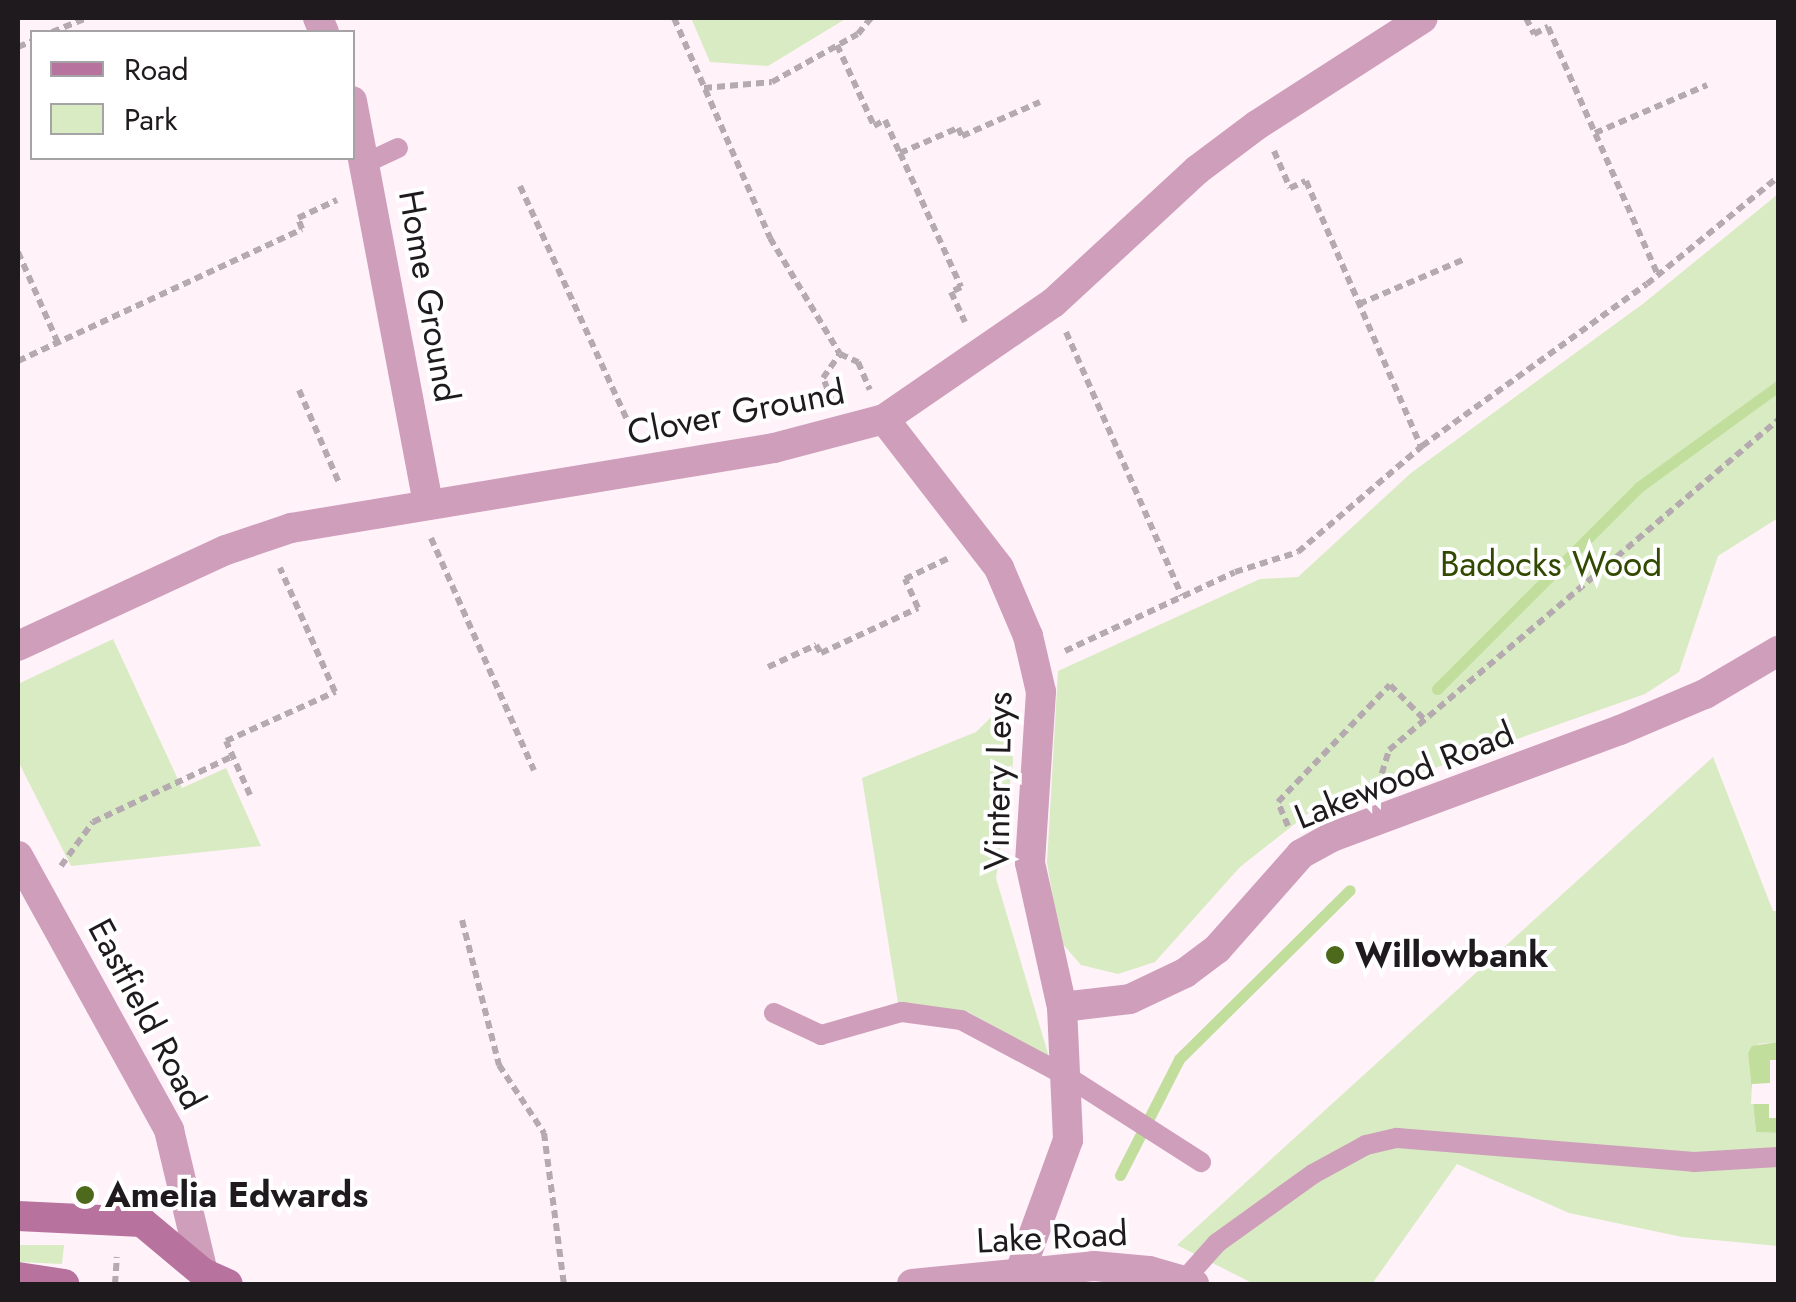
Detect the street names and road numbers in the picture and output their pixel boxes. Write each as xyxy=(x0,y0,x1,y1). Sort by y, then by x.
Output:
street label: Home Ground xyxy=(390,187,468,405)
street label: Clover Ground xyxy=(624,370,848,454)
street label: Vintery Leys xyxy=(975,691,1021,871)
street label: Lakewood Road xyxy=(1288,712,1520,838)
street label: Eastfield Road xyxy=(79,912,215,1116)
street label: Lake Road xyxy=(975,1212,1129,1262)

